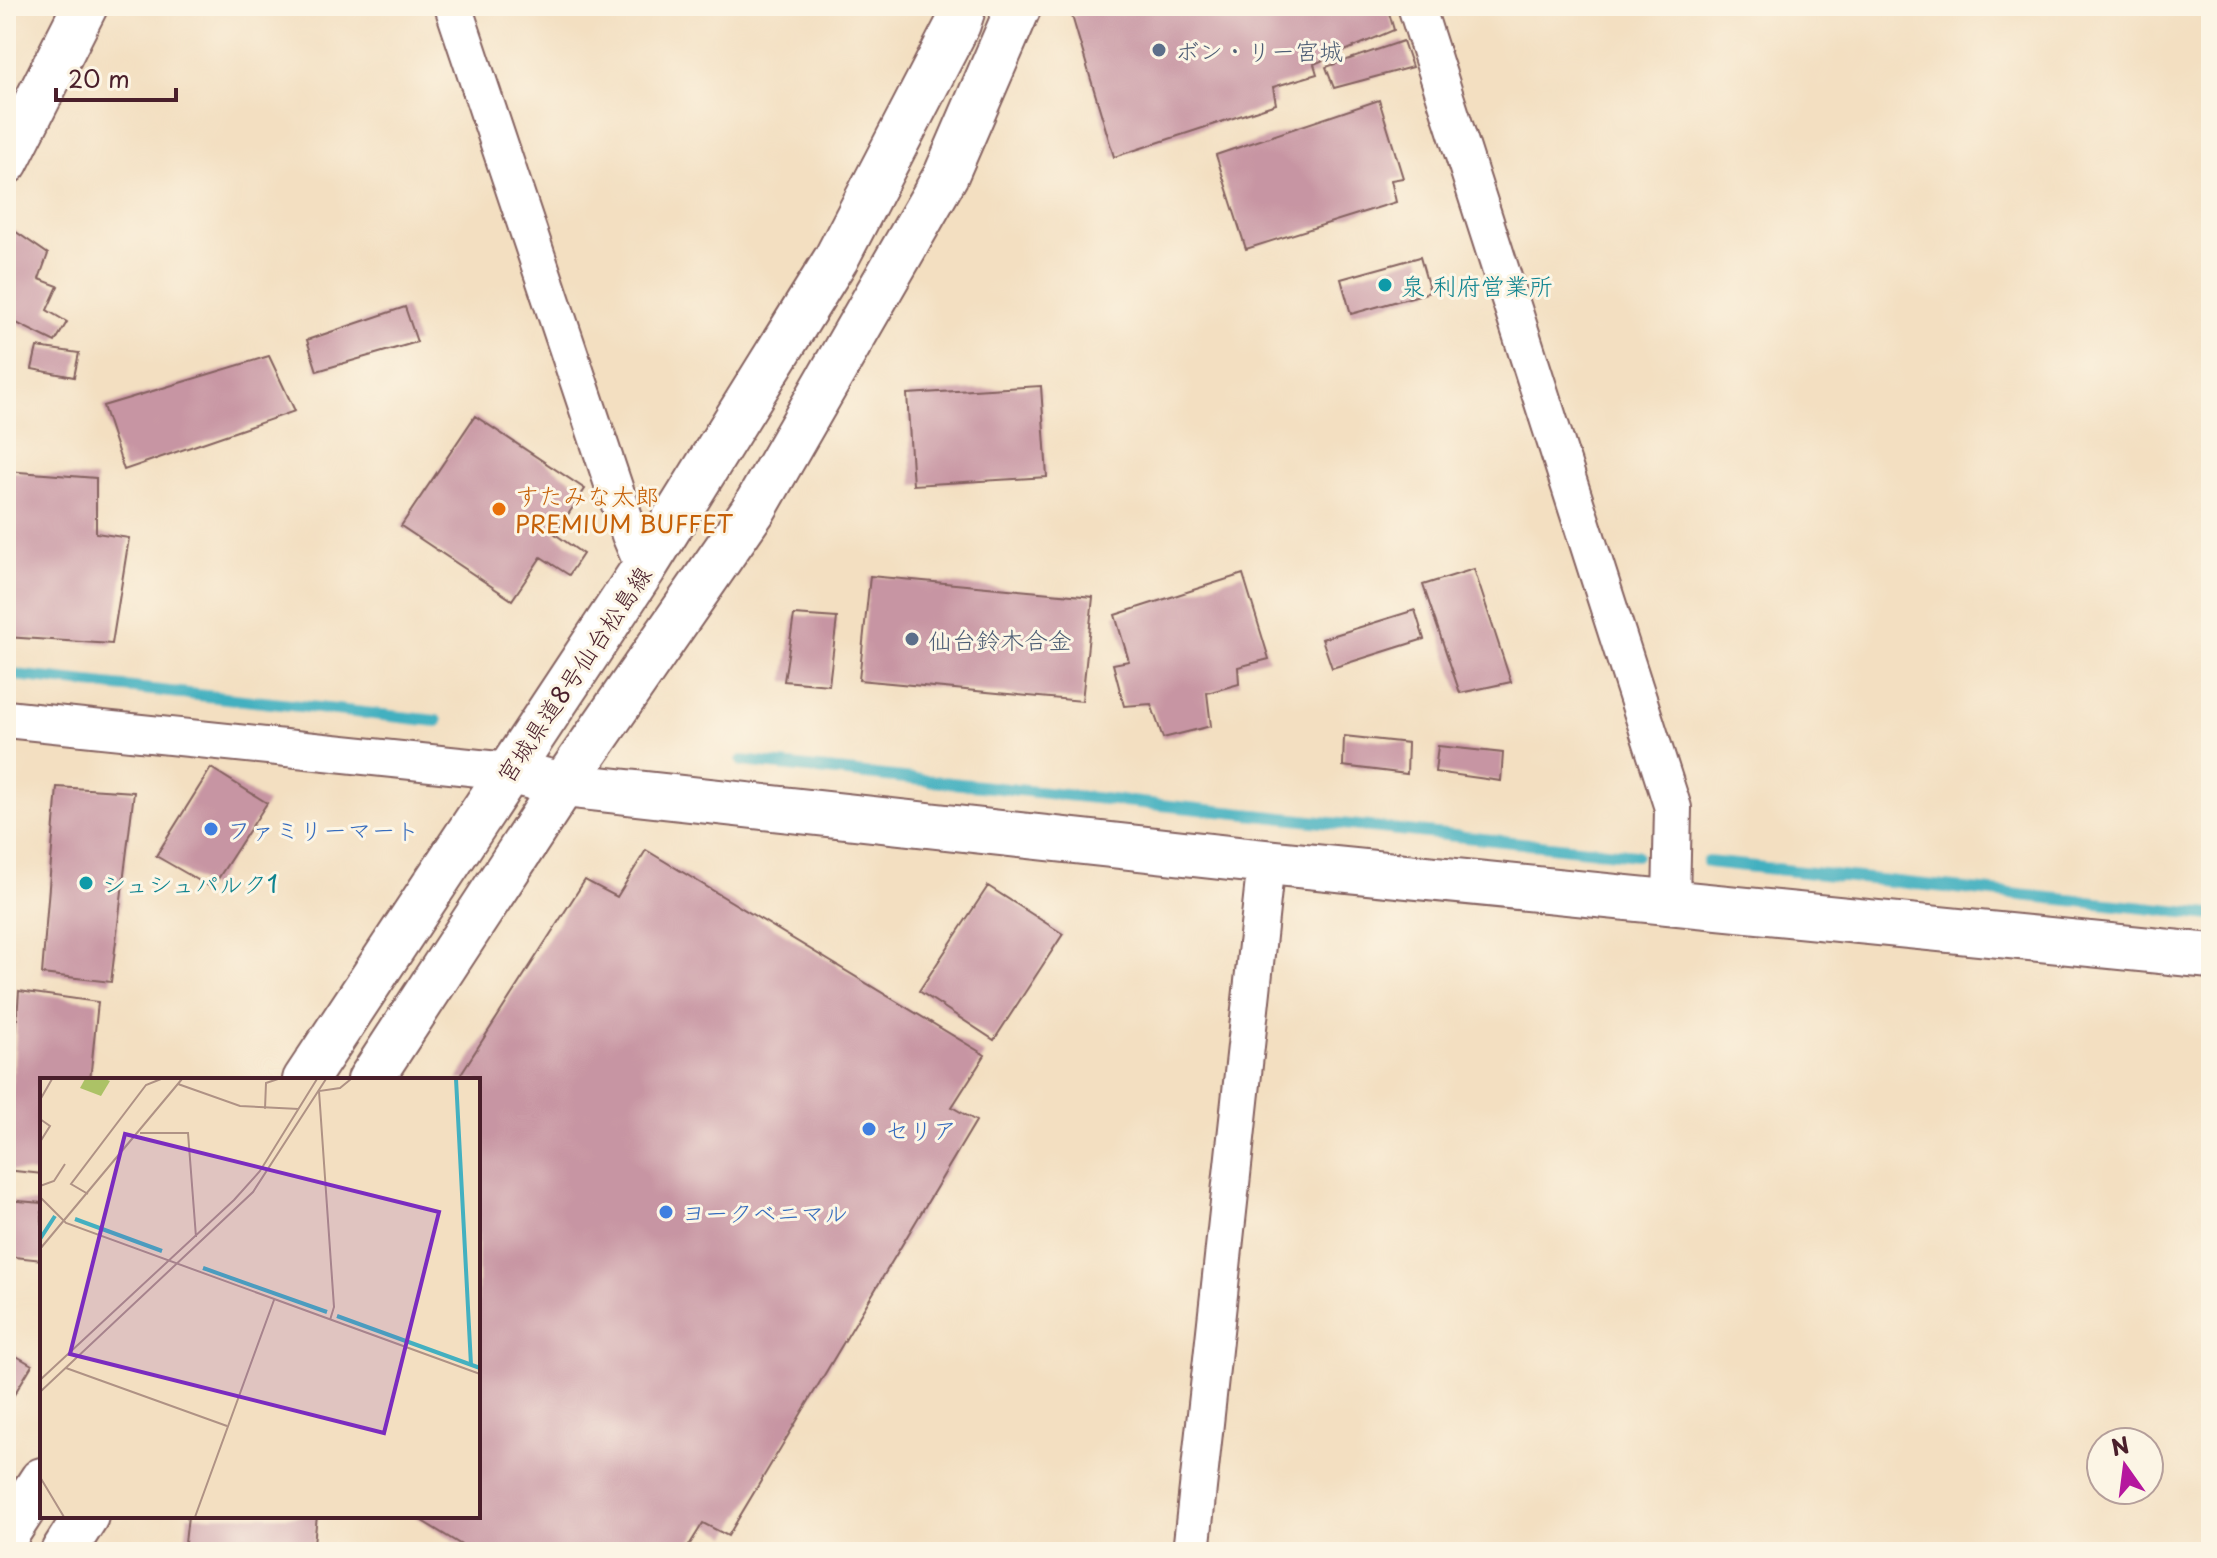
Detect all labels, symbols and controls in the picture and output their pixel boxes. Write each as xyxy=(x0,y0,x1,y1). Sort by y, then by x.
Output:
place label: ボン・リー宮城 xyxy=(1175,32,1343,68)
marker: ボン・リー宮城 xyxy=(1150,41,1168,59)
scale bar xyxy=(56,52,176,102)
text: 20 m xyxy=(68,60,130,96)
place label: 泉 利府営業所 xyxy=(1401,267,1553,303)
marker: 泉 利府営業所 xyxy=(1376,276,1394,294)
place label: すたみな太郎 PREMIUM BUFFET xyxy=(515,477,734,541)
marker: すたみな太郎 PREMIUM BUFFET xyxy=(490,500,508,518)
street label: 宮城県道8号仙台松島線 xyxy=(487,558,659,790)
place label: 仙台鈴木合金 xyxy=(928,621,1072,657)
marker: 仙台鈴木合金 xyxy=(903,630,921,648)
place label: ファミリーマート xyxy=(227,811,419,847)
marker: ファミリーマート xyxy=(202,820,220,838)
place label: シュシュパルク1 xyxy=(102,865,278,901)
marker: シュシュパルク1 xyxy=(77,874,95,892)
inset map xyxy=(40,1078,480,1518)
place label: セリア xyxy=(885,1111,957,1147)
marker: セリア xyxy=(860,1120,878,1138)
place label: ヨークベニマル xyxy=(682,1194,848,1230)
marker: ヨークベニマル xyxy=(657,1203,675,1221)
north arrow xyxy=(2085,1426,2165,1506)
text: N xyxy=(2107,1427,2132,1463)

